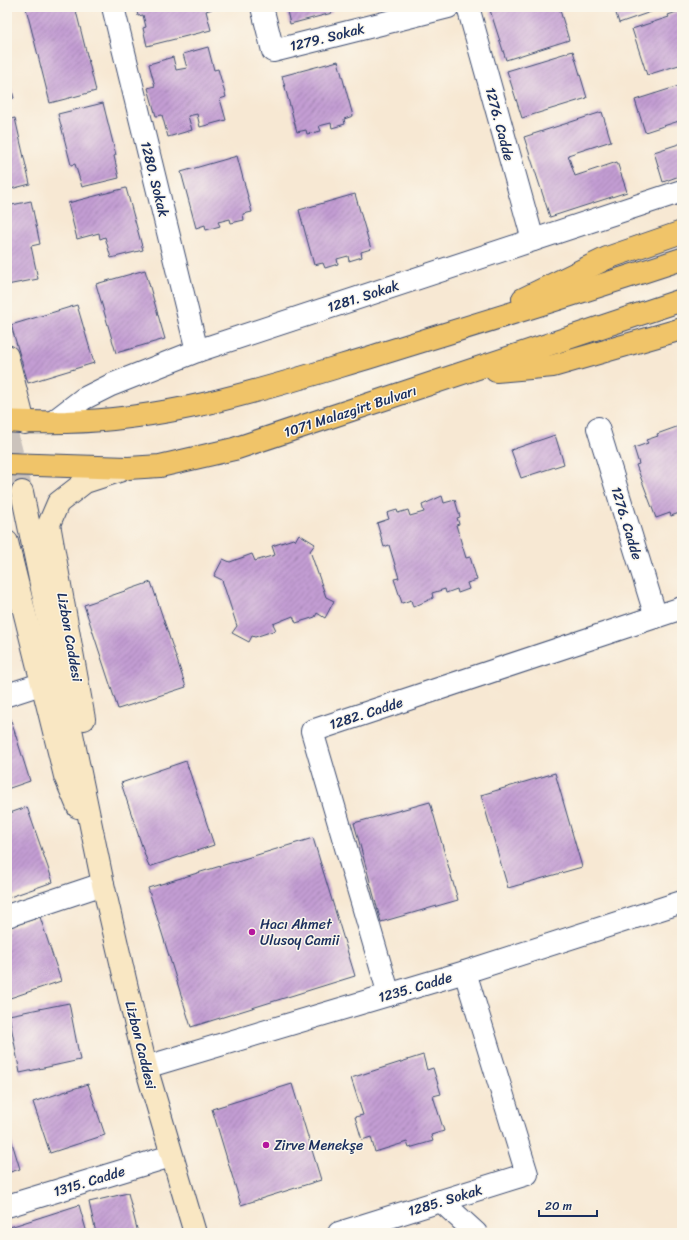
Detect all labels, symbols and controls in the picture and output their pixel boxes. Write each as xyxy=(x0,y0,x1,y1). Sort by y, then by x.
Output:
street label: 1279. Sokak xyxy=(287,16,368,59)
street label: 1276. Cadde xyxy=(478,84,521,164)
street label: 1280. Sokak xyxy=(133,139,176,220)
street label: 1281. Sokak xyxy=(324,273,403,320)
street label: 1071 Malazgirt Bulvarı xyxy=(280,378,420,445)
street label: 1276. Cadde xyxy=(604,483,650,563)
street label: Lizbon Caddesi xyxy=(49,591,90,685)
street label: 1282. Cadde xyxy=(326,690,406,737)
place label: Hacı Ahmet Ulusoy Camii xyxy=(260,912,341,953)
marker: Hacı Ahmet Ulusoy Camii xyxy=(247,927,257,937)
street label: 1235. Cadde xyxy=(375,965,455,1010)
street label: Lizbon Caddesi xyxy=(117,998,164,1093)
place label: Zirve Menekşe xyxy=(274,1133,363,1158)
marker: Zirve Menekşe xyxy=(261,1140,271,1150)
street label: 1315. Cadde xyxy=(50,1159,128,1204)
street label: 1285. Sokak xyxy=(405,1177,486,1224)
scale bar xyxy=(539,1192,597,1218)
text: 20 m xyxy=(545,1195,572,1217)

